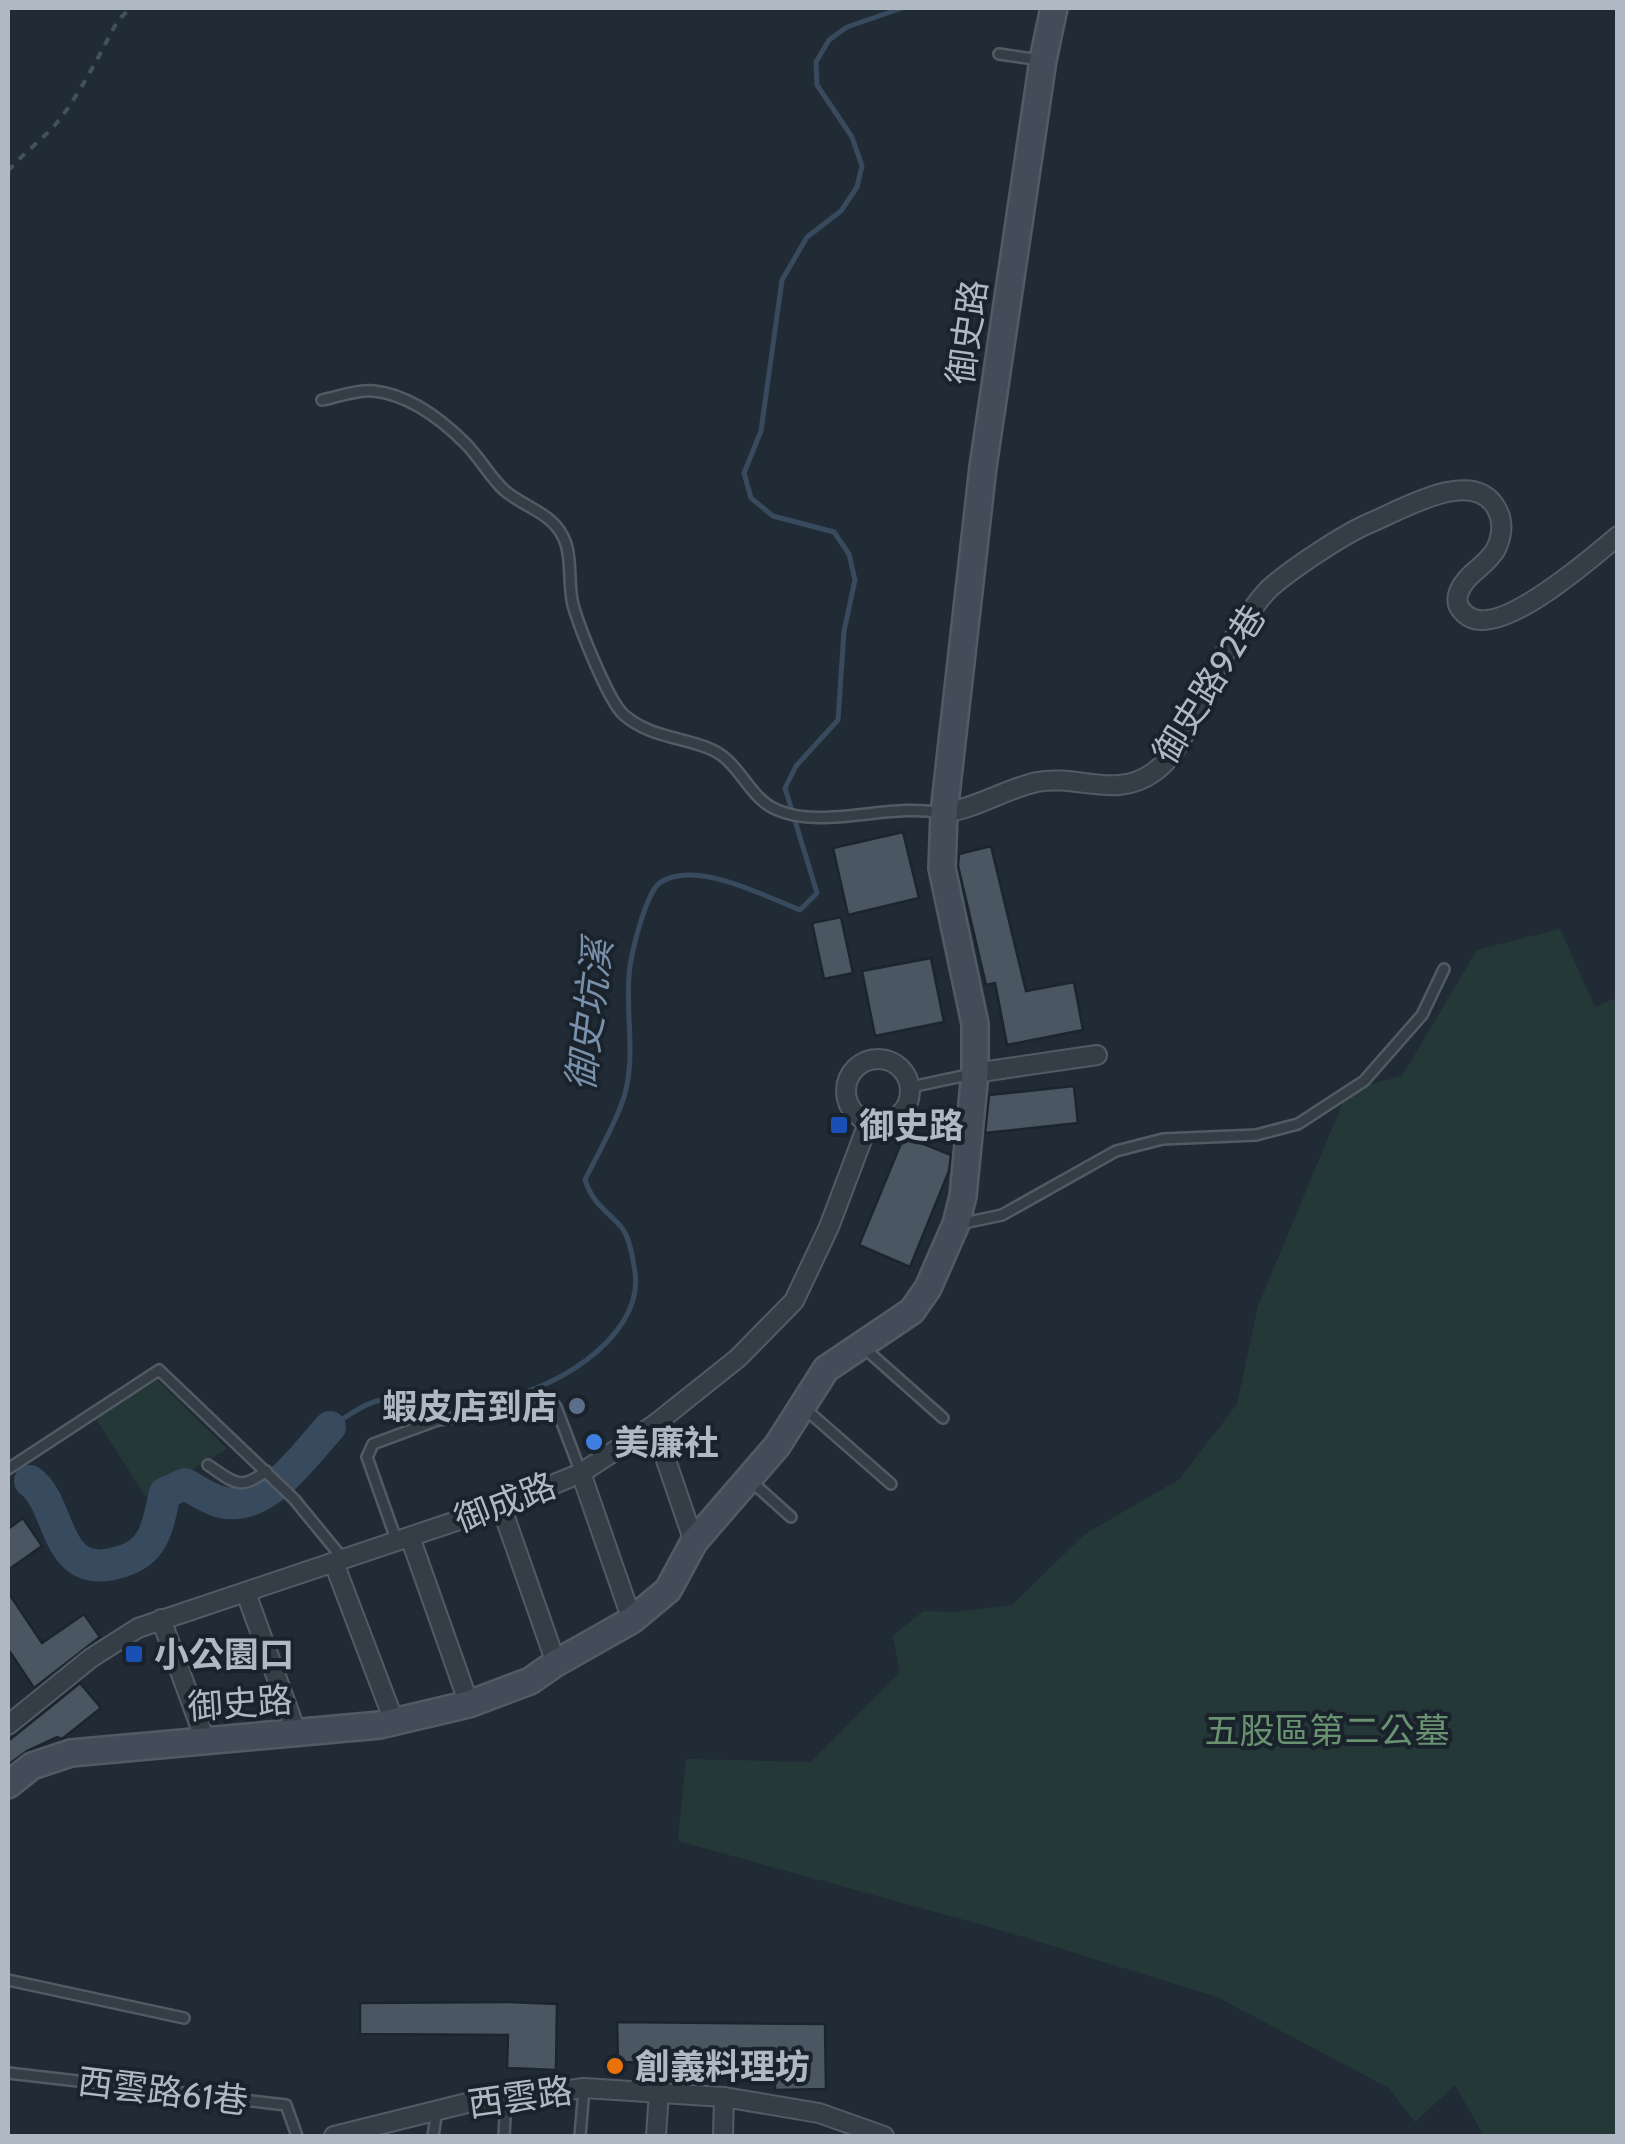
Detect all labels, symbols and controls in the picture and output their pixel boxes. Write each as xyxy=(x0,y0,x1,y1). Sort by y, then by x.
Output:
street label: 御史路 xyxy=(938,277,996,387)
street label: 御史路92巷 xyxy=(1144,597,1274,771)
water label: 御史坑溪 xyxy=(556,932,622,1093)
place label: 御史路 xyxy=(859,1104,964,1147)
marker: 御史路 xyxy=(828,1114,850,1136)
place label: 蝦皮店到店 xyxy=(382,1385,557,1428)
marker: 蝦皮店到店 xyxy=(566,1395,588,1417)
place label: 美廉社 xyxy=(614,1421,719,1464)
marker: 美廉社 xyxy=(583,1431,605,1453)
street label: 御成路 xyxy=(448,1463,562,1541)
place label: 小公園口 xyxy=(154,1633,294,1676)
marker: 小公園口 xyxy=(123,1643,145,1665)
street label: 御史路 xyxy=(186,1678,294,1728)
park label: 五股區第二公墓 xyxy=(1204,1709,1450,1752)
place label: 創義料理坊 xyxy=(635,2045,810,2088)
marker: 創義料理坊 xyxy=(604,2055,626,2077)
street label: 西雲路61巷 xyxy=(76,2059,250,2123)
street label: 西雲路 xyxy=(465,2068,575,2126)

